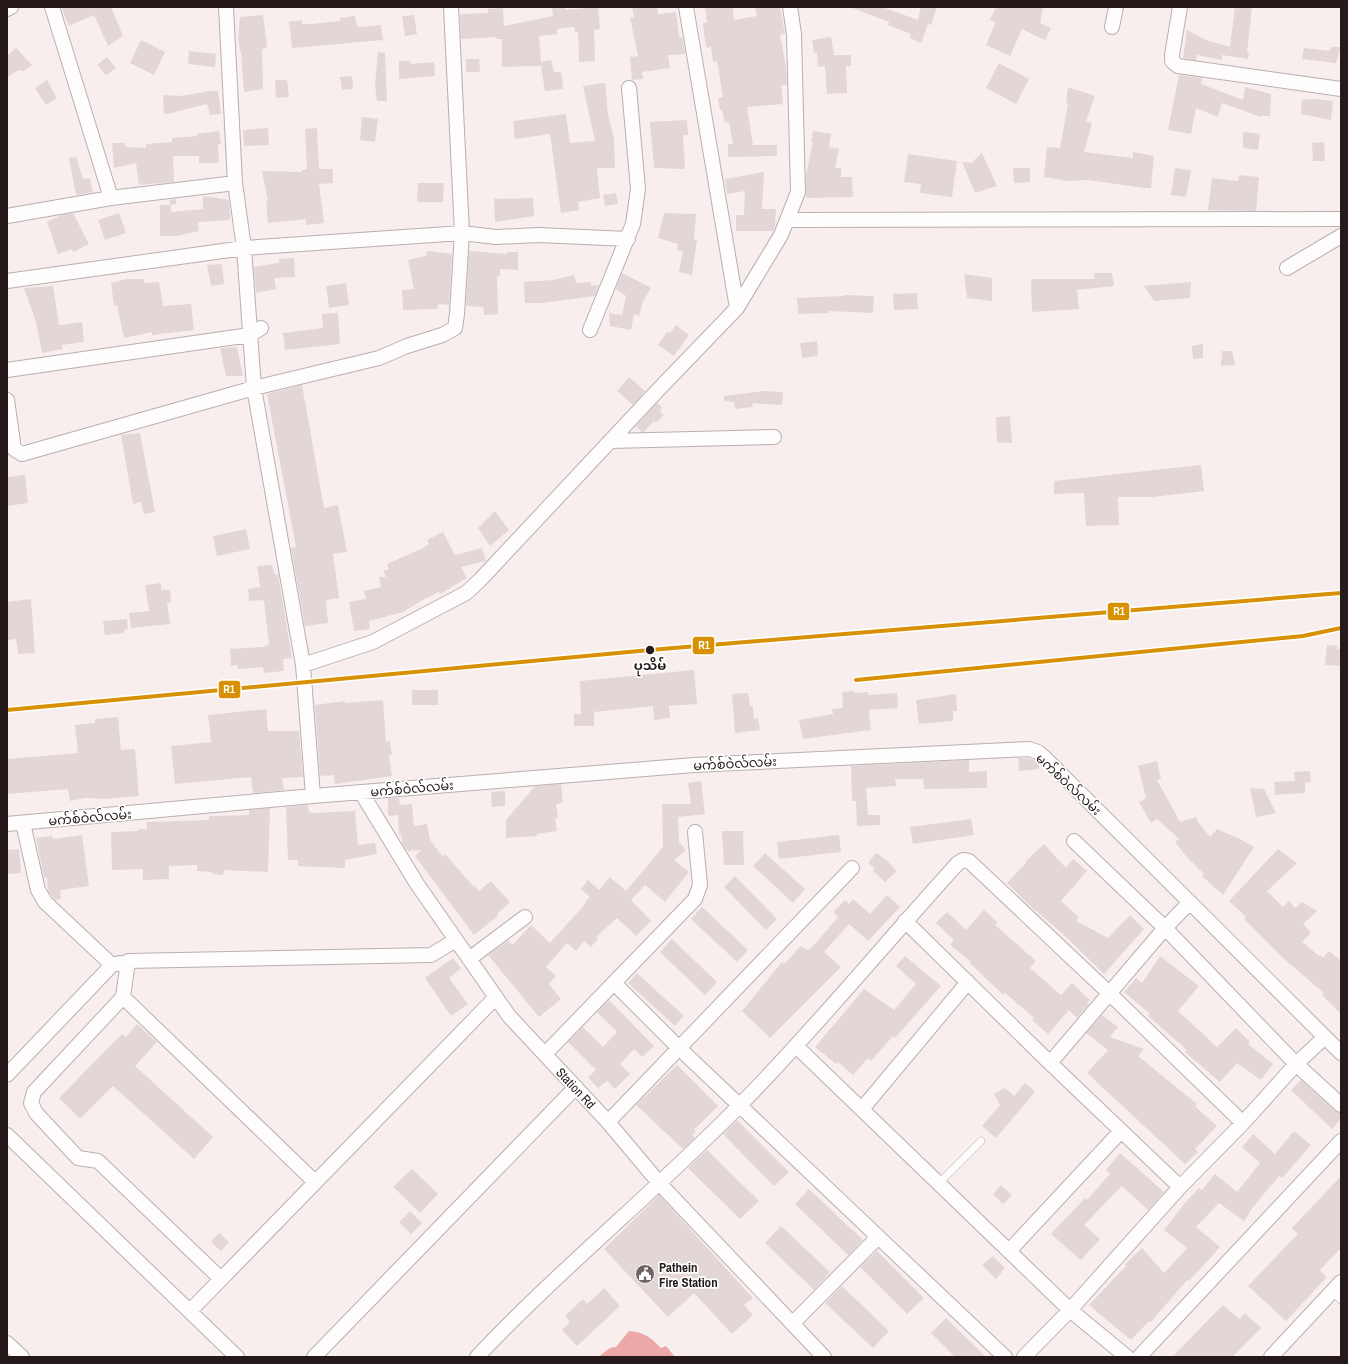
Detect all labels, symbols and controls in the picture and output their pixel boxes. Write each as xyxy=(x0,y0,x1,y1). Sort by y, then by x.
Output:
line badge: R1 xyxy=(1107,602,1130,621)
text: R1 xyxy=(1113,604,1125,618)
line badge: R1 xyxy=(692,636,715,655)
text: R1 xyxy=(698,638,710,652)
marker: ပုသိမ် xyxy=(644,644,656,656)
place label: ပုသိမ် xyxy=(634,656,666,677)
line badge: R1 xyxy=(218,680,241,699)
text: R1 xyxy=(223,682,235,696)
street label: မက်စ်ဝဲလ်လမ်း xyxy=(1032,750,1105,819)
street label: မက်စ်ဝဲလ်လမ်း xyxy=(693,753,777,774)
street label: မက်စ်ဝဲလ်လမ်း xyxy=(370,776,454,801)
street label: မက်စ်ဝဲလ်လမ်း xyxy=(48,805,132,830)
street label: Station Rd xyxy=(552,1064,599,1113)
place label: Pathein Fire Station xyxy=(659,1259,718,1291)
public building icon: Pathein Fire Station xyxy=(634,1263,656,1285)

